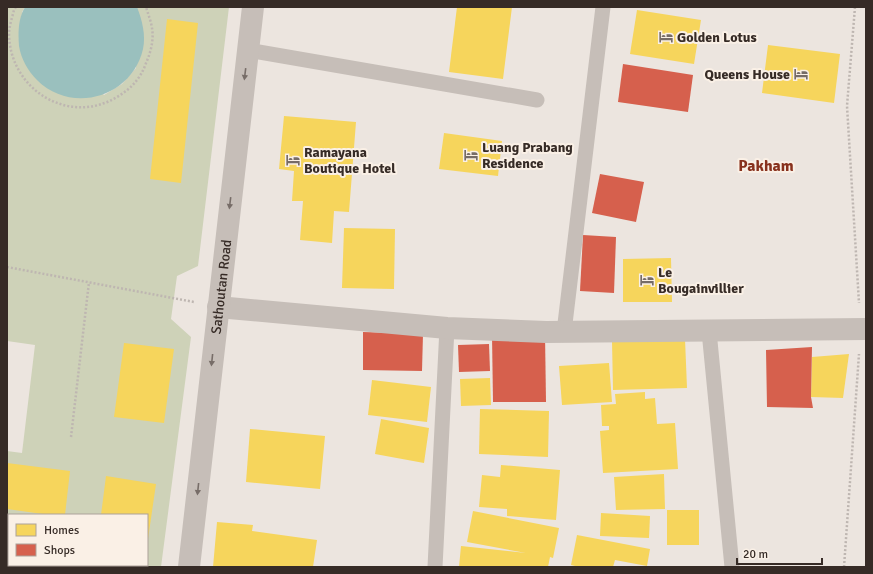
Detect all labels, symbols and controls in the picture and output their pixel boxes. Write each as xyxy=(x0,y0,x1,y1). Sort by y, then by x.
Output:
hotel icon: Golden Lotus xyxy=(658,29,674,45)
place label: Golden Lotus xyxy=(677,29,757,46)
place label: Queens House xyxy=(704,66,790,83)
hotel icon: Queens House xyxy=(793,66,809,82)
one-way arrow xyxy=(242,68,248,80)
place label: Luang Prabang Residence xyxy=(482,139,573,172)
place label: Ramayana Boutique Hotel xyxy=(304,144,396,177)
hotel icon: Luang Prabang Residence xyxy=(463,147,479,163)
hotel icon: Ramayana Boutique Hotel xyxy=(285,152,301,168)
district label: Pakham xyxy=(738,156,794,176)
one-way arrow xyxy=(227,197,233,209)
street label: Sathoutan Road xyxy=(207,239,235,335)
place label: Le Bougainvillier xyxy=(658,264,744,297)
hotel icon: Le Bougainvillier xyxy=(639,272,655,288)
one-way arrow xyxy=(209,354,215,366)
one-way arrow xyxy=(194,483,201,495)
legend xyxy=(8,514,148,566)
text: Homes xyxy=(44,523,79,538)
scale bar xyxy=(737,540,822,566)
text: Shops xyxy=(44,543,75,558)
text: 20 m xyxy=(743,547,768,562)

